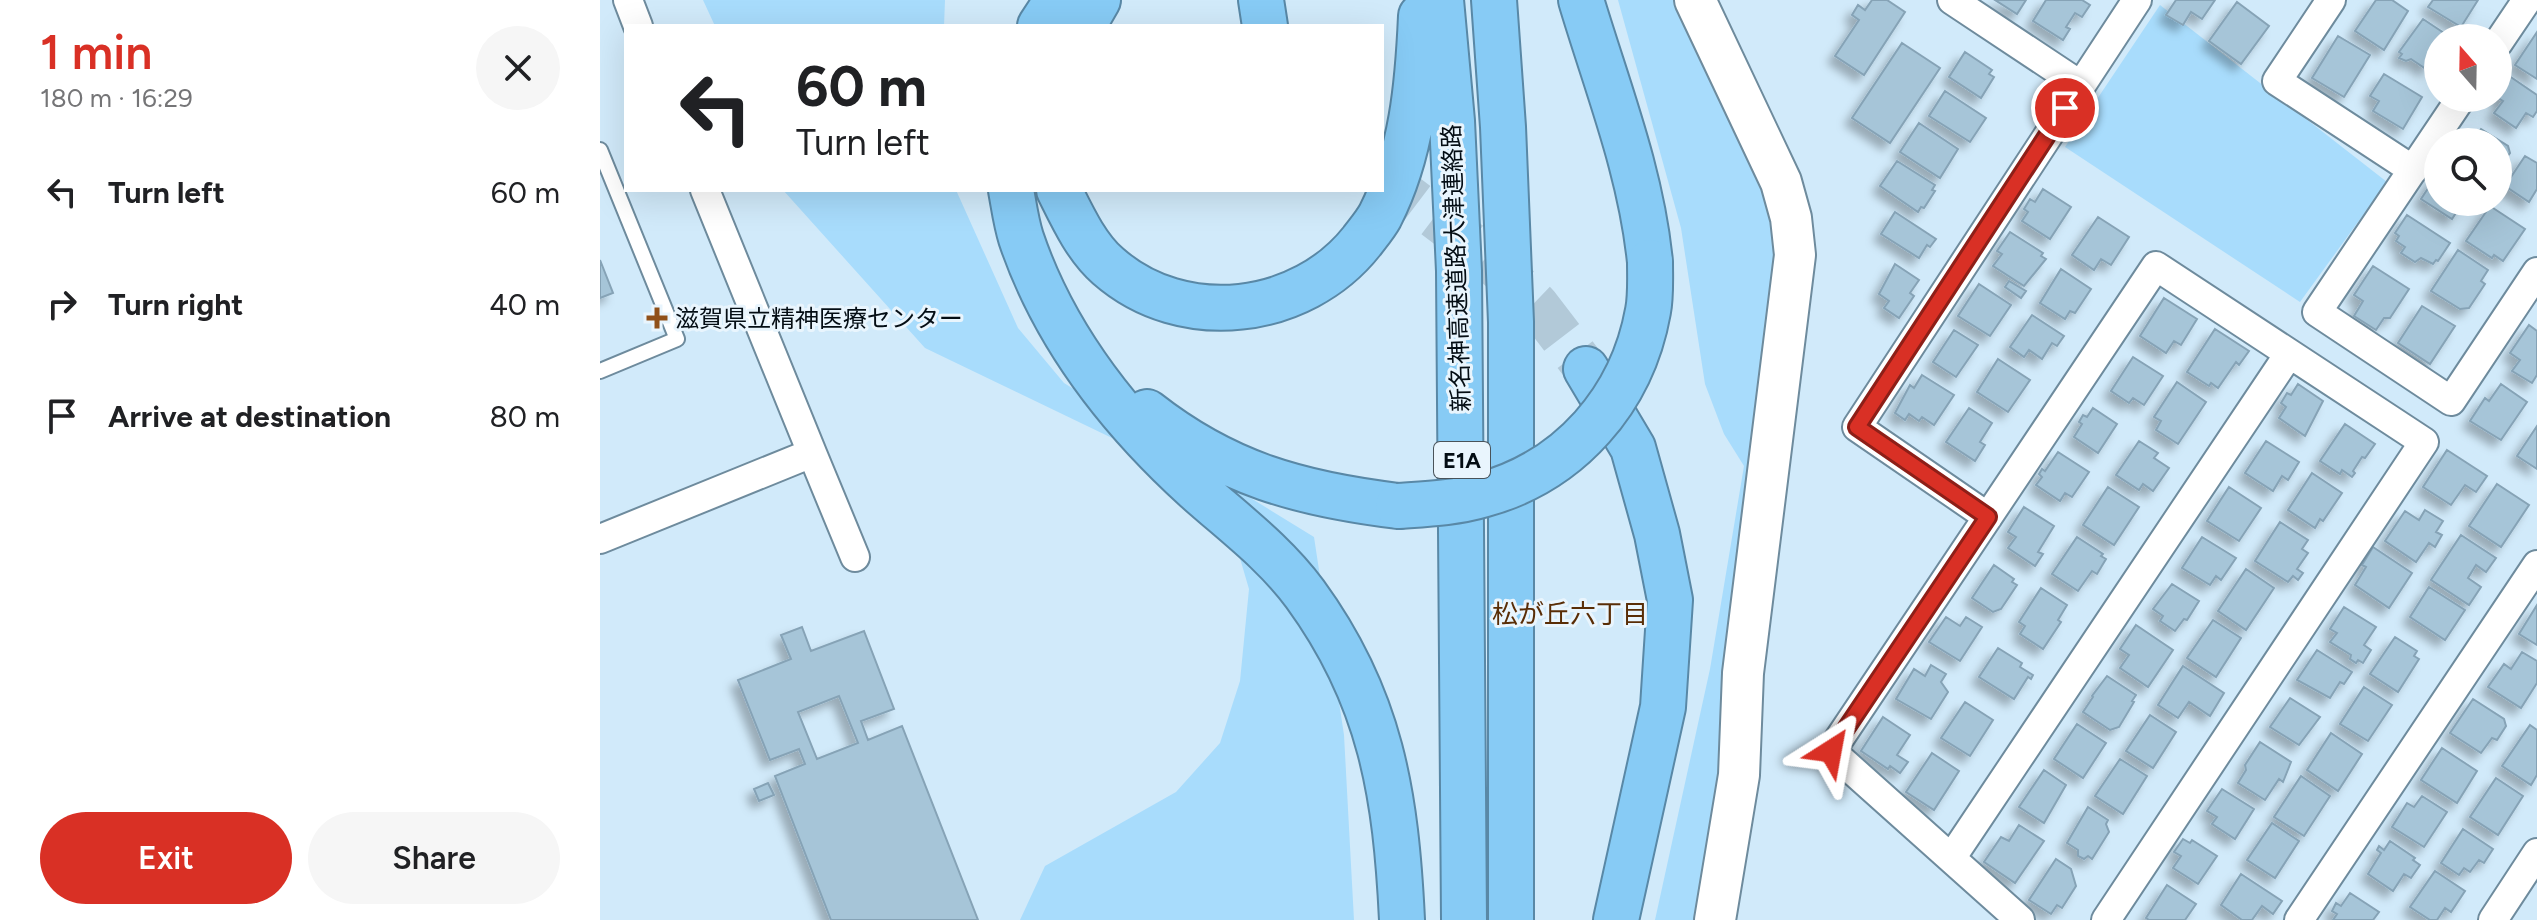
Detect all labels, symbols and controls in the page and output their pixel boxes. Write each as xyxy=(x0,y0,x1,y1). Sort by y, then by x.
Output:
text: 1 min xyxy=(40,23,152,81)
north arrow xyxy=(2424,24,2512,112)
map controls xyxy=(2424,24,2512,216)
button: close xyxy=(476,26,560,110)
text: 60 m xyxy=(796,53,927,120)
icon: left xyxy=(664,56,768,160)
pin xyxy=(2031,74,2099,142)
text: 180 m · 16:29 xyxy=(40,82,193,114)
icon: arrive xyxy=(2043,86,2087,130)
text: Turn left xyxy=(796,121,930,164)
street label: 新名神高速道路大津連絡路 xyxy=(1436,124,1476,412)
button: search xyxy=(2424,128,2512,216)
icon: left xyxy=(40,170,84,214)
text: Turn left xyxy=(108,174,225,211)
text: 60 m xyxy=(491,174,560,211)
icon: right xyxy=(40,282,84,326)
text: Turn right xyxy=(108,286,243,323)
text: 40 m xyxy=(489,286,560,323)
place label: 滋賀県立精神医療センター xyxy=(675,304,963,333)
marker: 滋賀県立精神医療センター xyxy=(646,307,668,329)
icon: arrive xyxy=(40,394,84,438)
text: Arrive at destination xyxy=(108,398,391,435)
text: 80 m xyxy=(489,398,560,435)
road number: E1A xyxy=(1434,442,1490,478)
district label: 松が丘六丁目 xyxy=(1492,598,1648,630)
position arrow xyxy=(1789,709,1873,793)
button: Exit xyxy=(40,812,292,904)
button: Share xyxy=(308,812,560,904)

